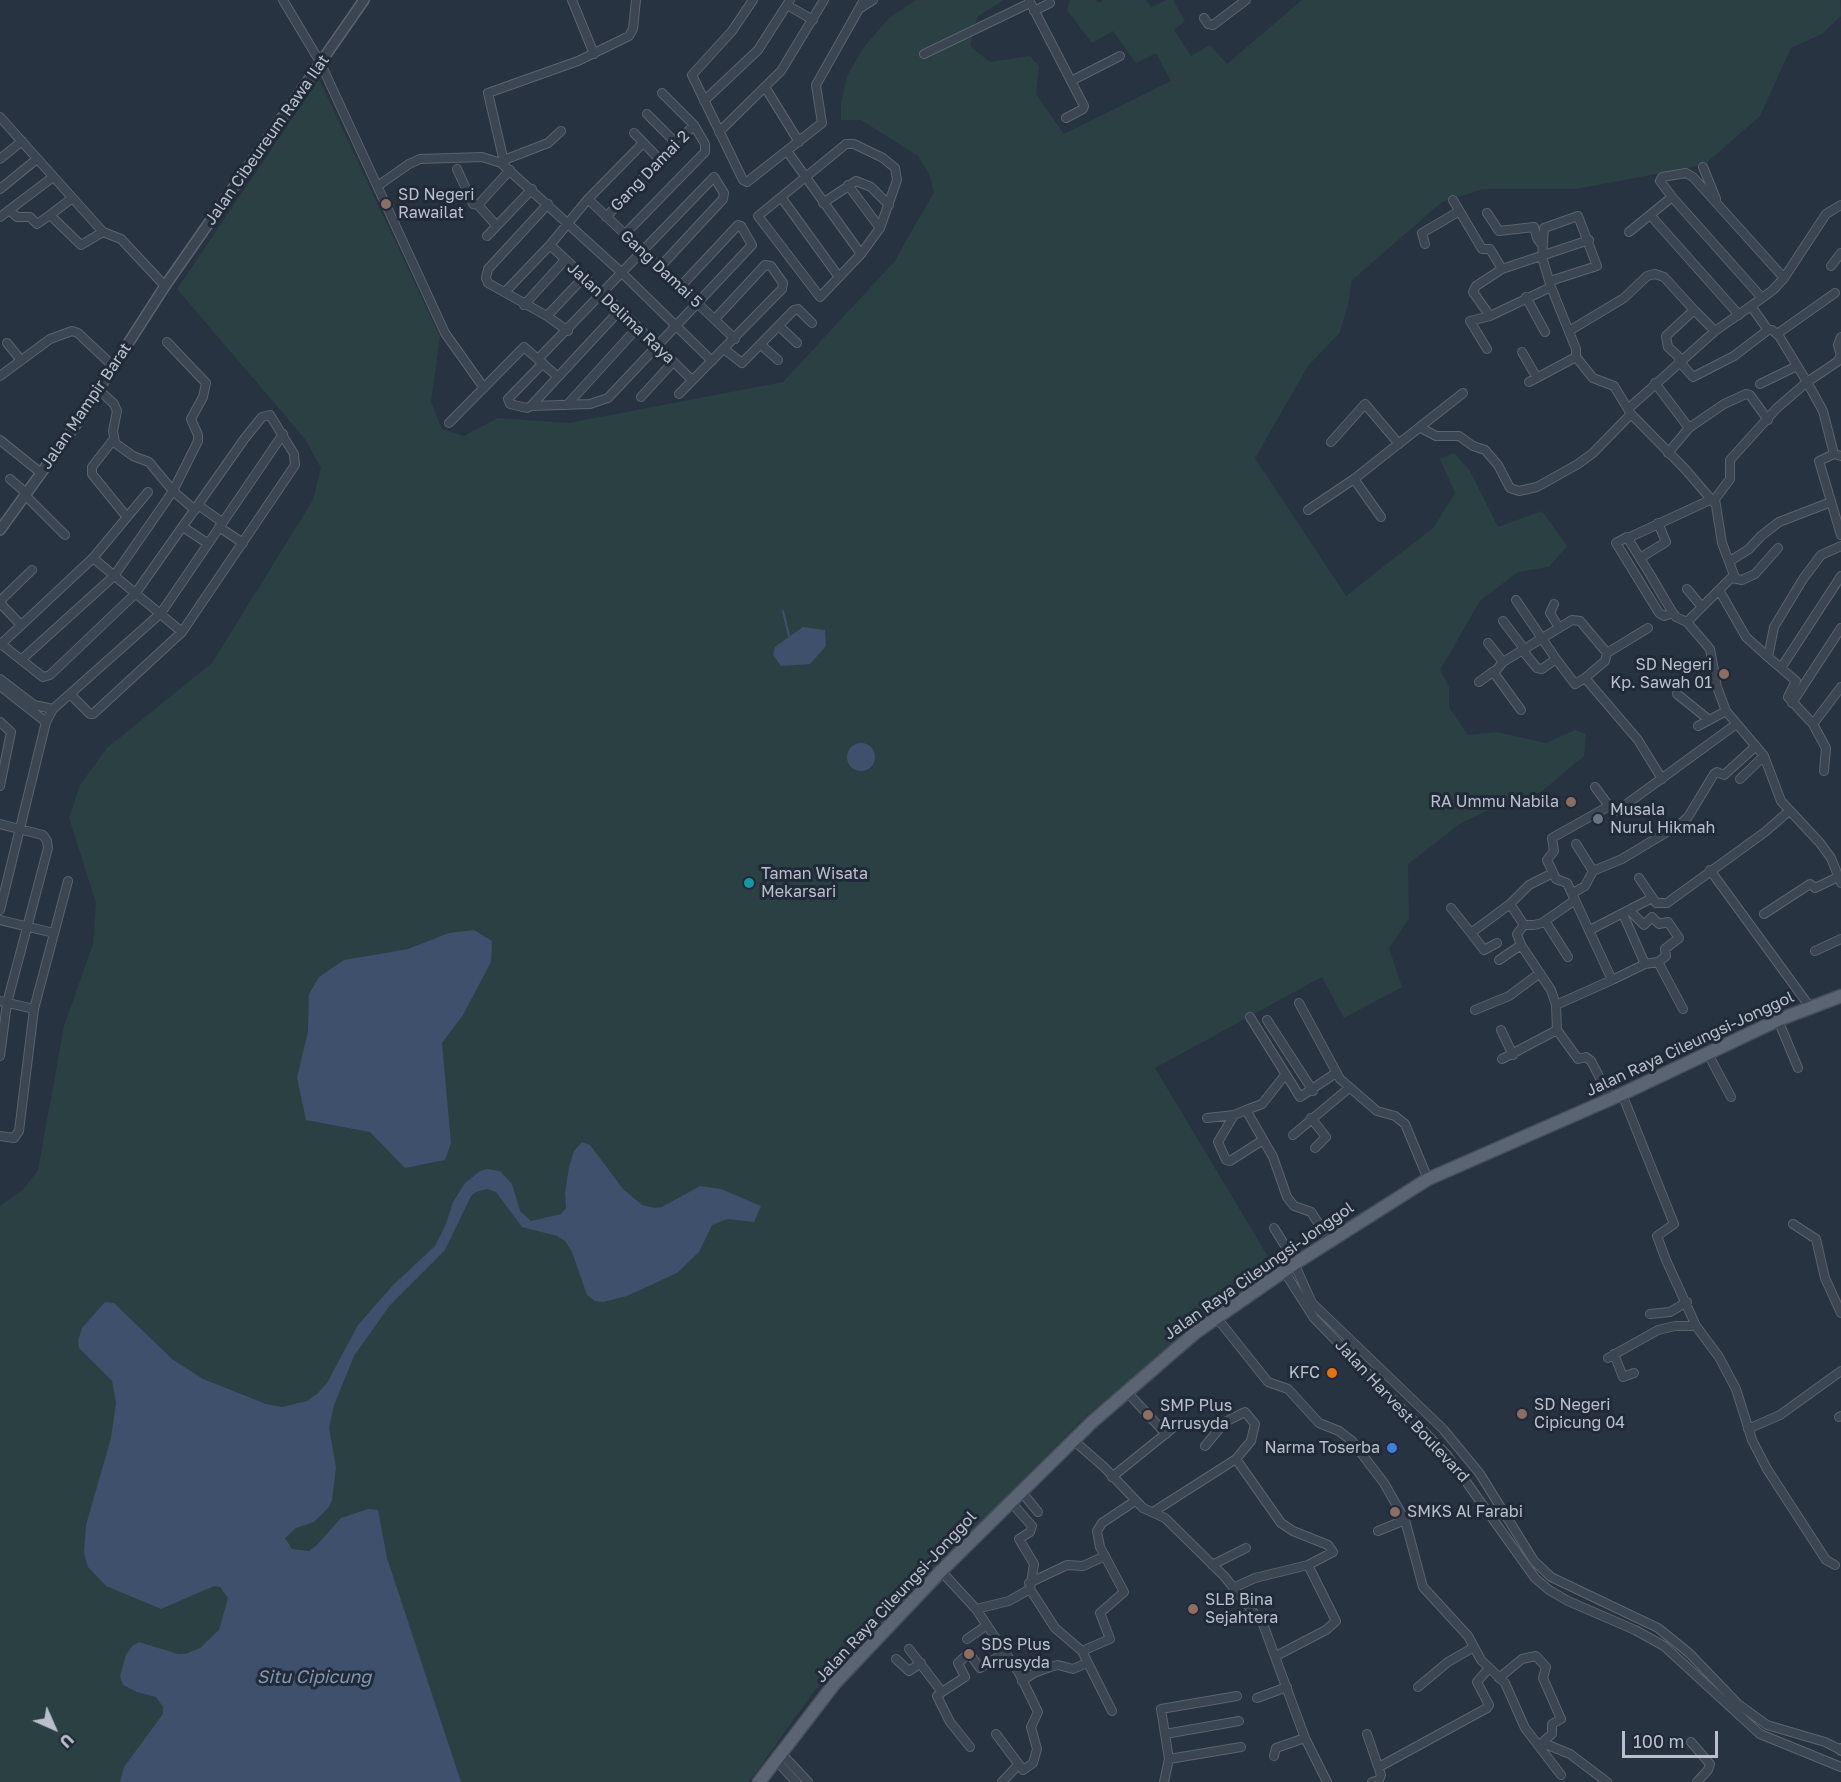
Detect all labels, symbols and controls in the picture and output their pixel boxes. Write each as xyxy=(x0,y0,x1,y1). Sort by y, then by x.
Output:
street label: Jalan Cibeureum Rawa Ilat xyxy=(201,51,333,229)
street label: Gang Damai 2 xyxy=(607,127,693,215)
place label: SD Negeri Rawailat xyxy=(398,185,475,223)
marker: SD Negeri Rawailat xyxy=(379,197,393,211)
street label: Gang Damai 5 xyxy=(616,226,706,312)
street label: Jalan Delima Raya xyxy=(563,258,679,368)
street label: Jalan Mampir Barat xyxy=(37,339,135,473)
place label: SD Negeri Kp. Sawah 01 xyxy=(1610,655,1712,693)
marker: SD Negeri Kp. Sawah 01 xyxy=(1717,667,1731,681)
place label: RA Ummu Nabila xyxy=(1430,792,1559,812)
marker: RA Ummu Nabila xyxy=(1564,795,1578,809)
place label: Musala Nurul Hikmah xyxy=(1610,800,1715,838)
marker: Musala Nurul Hikmah xyxy=(1591,812,1605,826)
place label: Taman Wisata Mekarsari xyxy=(761,864,868,902)
marker: Taman Wisata Mekarsari xyxy=(742,876,756,890)
street label: Jalan Raya Cileungsi-Jonggol xyxy=(1583,987,1797,1101)
street label: Jalan Raya Cileungsi-Jonggol xyxy=(1160,1198,1358,1344)
street label: Jalan Harvest Boulevard xyxy=(1331,1336,1473,1486)
place label: KFC xyxy=(1289,1363,1320,1383)
marker: KFC xyxy=(1325,1366,1339,1380)
place label: SD Negeri Cipicung 04 xyxy=(1534,1395,1625,1433)
place label: SMP Plus Arrusyda xyxy=(1160,1396,1232,1434)
marker: SD Negeri Cipicung 04 xyxy=(1515,1407,1529,1421)
marker: SMP Plus Arrusyda xyxy=(1141,1408,1155,1422)
place label: Narma Toserba xyxy=(1264,1438,1380,1458)
marker: Narma Toserba xyxy=(1385,1441,1399,1455)
place label: SMKS Al Farabi xyxy=(1407,1502,1523,1522)
marker: SMKS Al Farabi xyxy=(1388,1505,1402,1519)
street label: Jalan Raya Cileungsi-Jonggol xyxy=(811,1507,981,1687)
place label: SLB Bina Sejahtera xyxy=(1205,1590,1278,1628)
marker: SLB Bina Sejahtera xyxy=(1186,1602,1200,1616)
place label: SDS Plus Arrusyda xyxy=(981,1635,1050,1673)
marker: SDS Plus Arrusyda xyxy=(962,1647,976,1661)
water label: Situ Cipicung xyxy=(257,1666,371,1688)
north arrow xyxy=(24,1698,84,1758)
scale bar xyxy=(1625,1719,1721,1757)
text: U xyxy=(56,1730,78,1752)
text: 100 m xyxy=(1633,1730,1684,1752)

